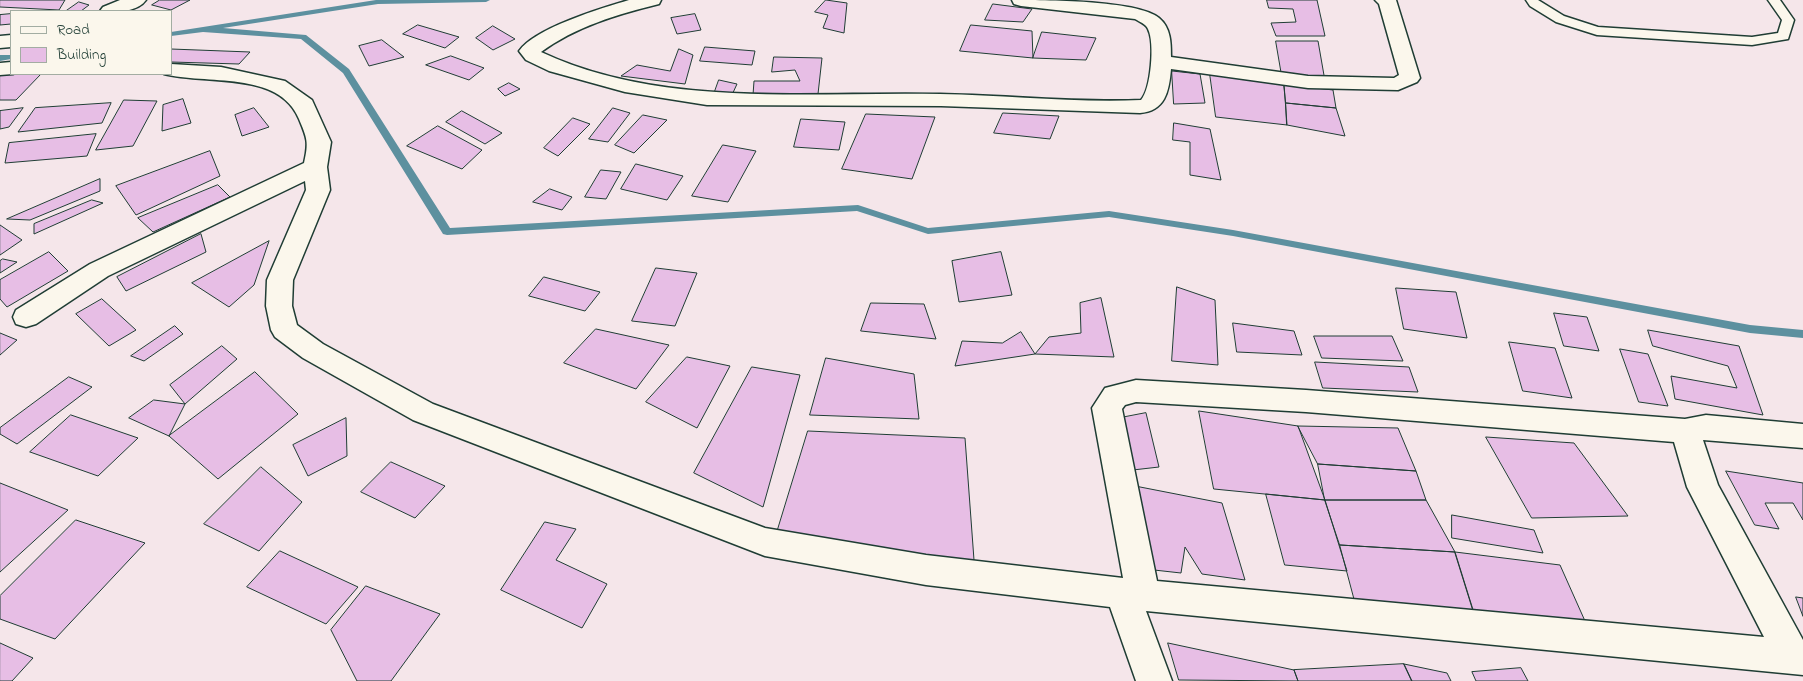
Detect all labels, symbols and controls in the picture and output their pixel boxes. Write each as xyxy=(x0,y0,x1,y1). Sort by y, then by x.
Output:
legend xyxy=(10,10,172,75)
text: Road xyxy=(57,19,90,41)
text: Building xyxy=(57,44,106,66)

